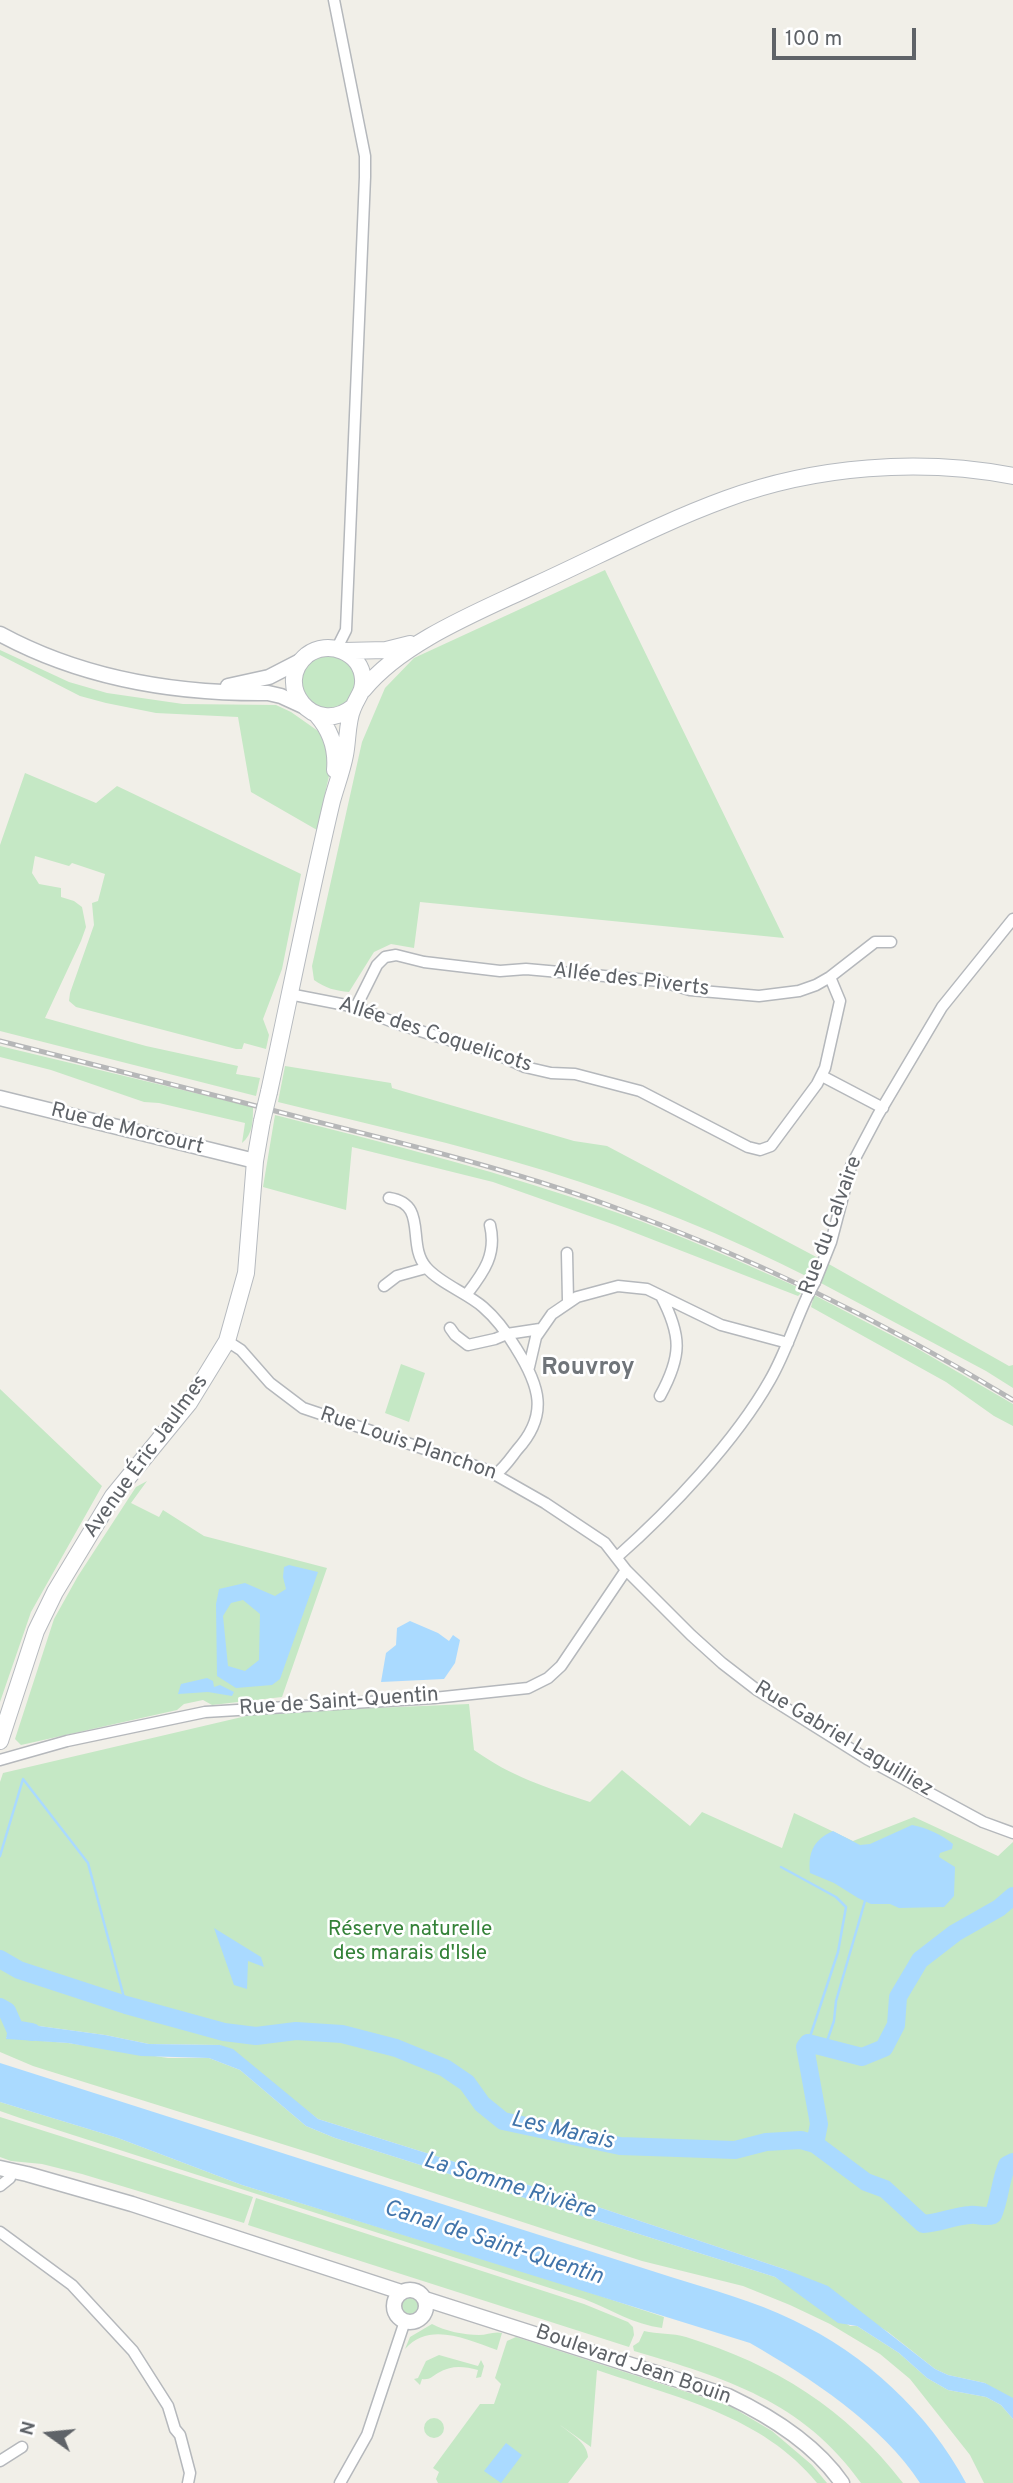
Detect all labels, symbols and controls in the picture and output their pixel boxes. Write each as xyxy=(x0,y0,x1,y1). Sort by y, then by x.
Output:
scale bar xyxy=(775,14,918,58)
text: 100 m xyxy=(785,26,842,53)
street label: Allée des Piverts xyxy=(551,959,711,1003)
street label: Allée des Coquelicots xyxy=(335,993,535,1079)
street label: Rue de Morcourt xyxy=(48,1099,206,1161)
street label: Rue du Calvaire xyxy=(795,1153,869,1299)
district label: Rouvroy xyxy=(541,1355,635,1383)
street label: Avenue Éric Jaulmes xyxy=(79,1371,215,1543)
street label: Rue Louis Planchon xyxy=(316,1403,500,1487)
street label: Rue Gabriel Laguilliez xyxy=(749,1677,937,1803)
street label: Rue de Saint-Quentin xyxy=(238,1683,440,1723)
park label: Réserve naturelle des marais d'Isle xyxy=(328,1918,492,1968)
water label: Les Marais xyxy=(508,2107,616,2157)
water label: La Somme Rivière xyxy=(420,2148,598,2226)
water label: Canal de Saint-Quentin xyxy=(380,2196,606,2292)
street label: Boulevard Jean Bouin xyxy=(532,2321,734,2411)
north arrow xyxy=(14,2399,84,2469)
text: N xyxy=(15,2419,42,2438)

